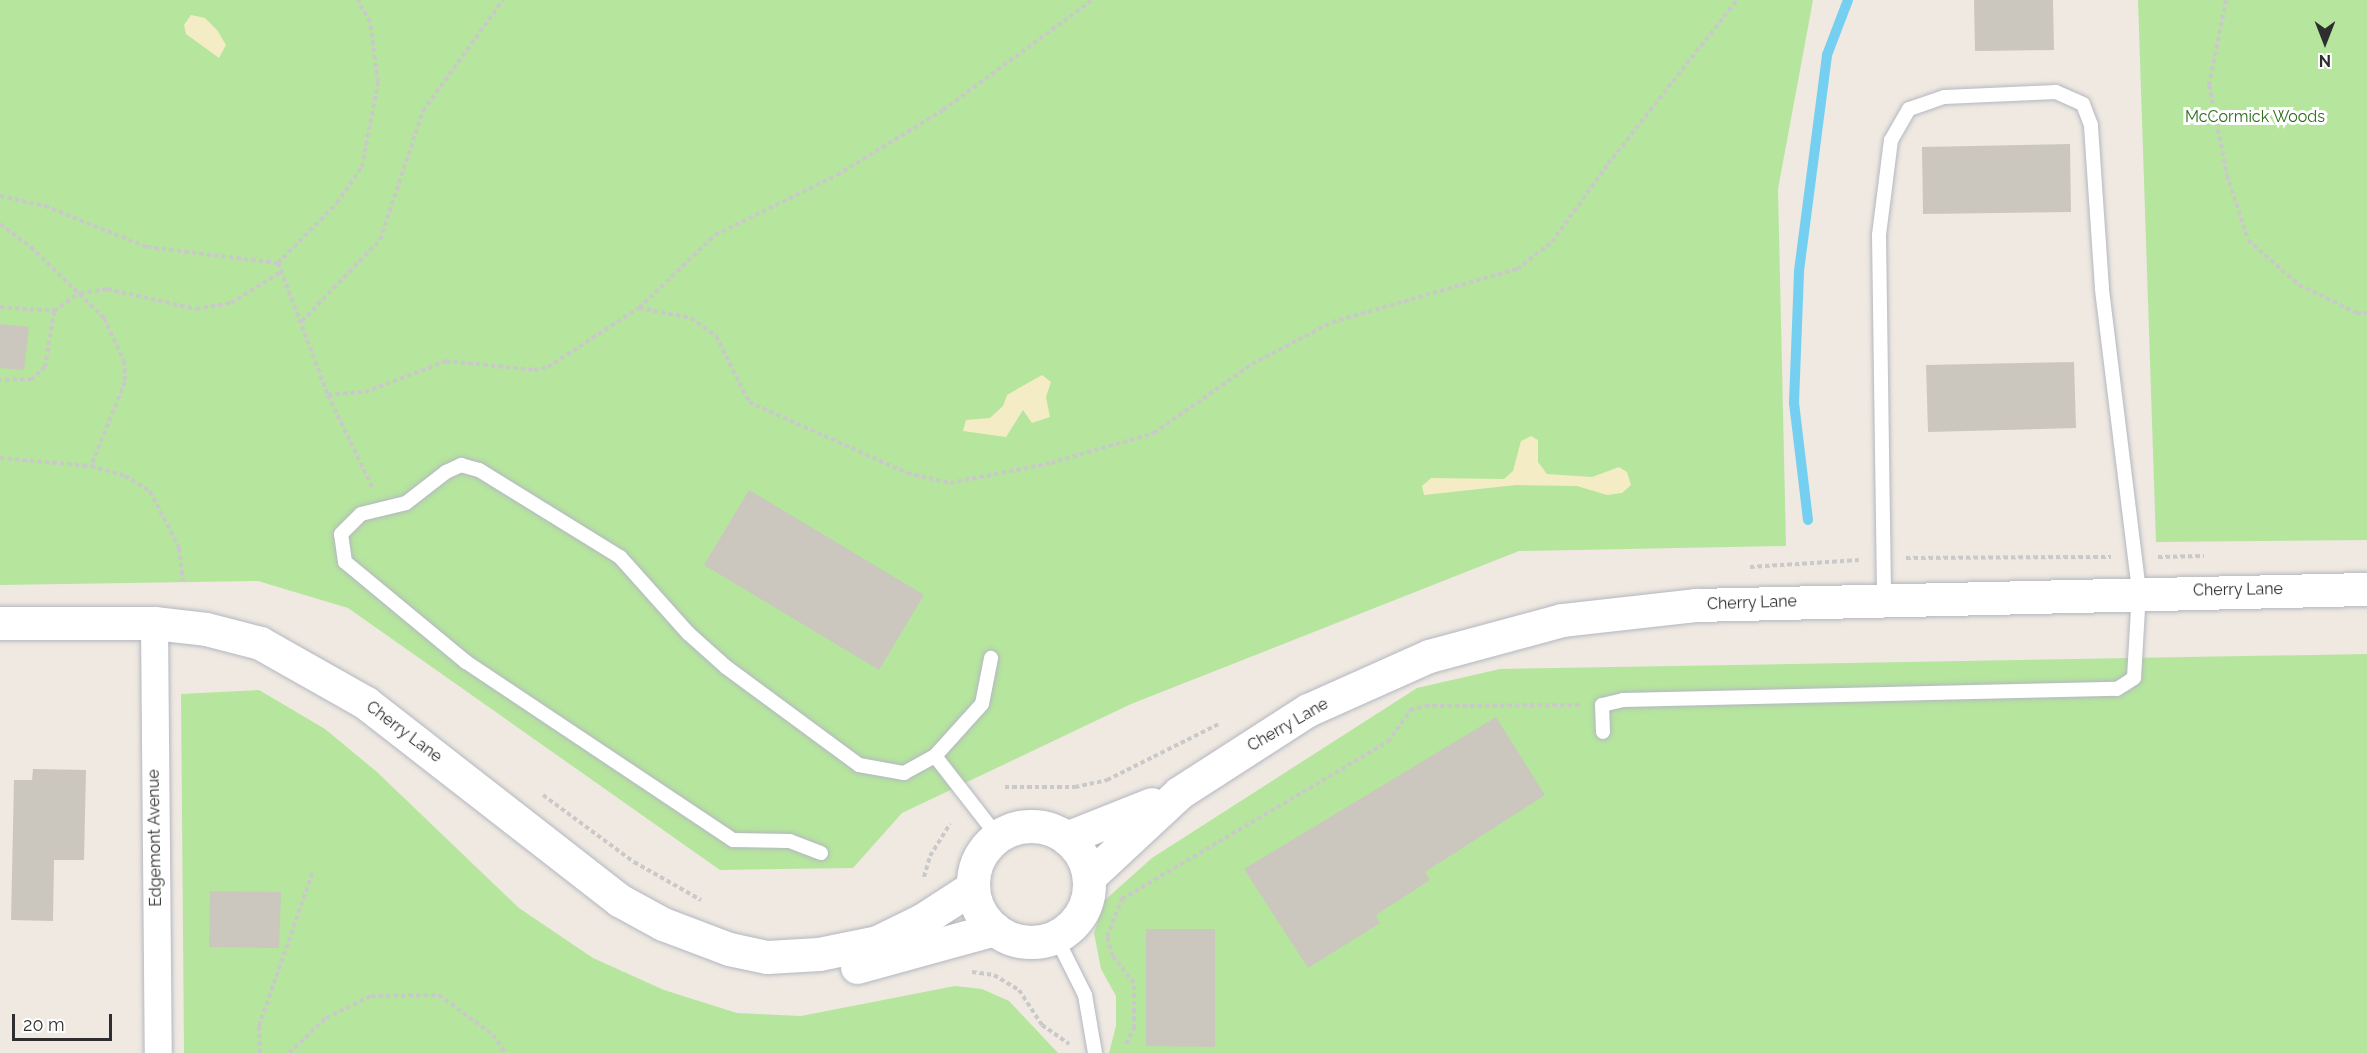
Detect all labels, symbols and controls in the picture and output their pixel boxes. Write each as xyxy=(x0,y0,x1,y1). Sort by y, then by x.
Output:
north arrow xyxy=(2295,12,2355,72)
text: N xyxy=(2319,51,2331,70)
park label: McCormick Woods xyxy=(2185,107,2325,127)
street label: Cherry Lane xyxy=(2193,580,2283,600)
street label: Cherry Lane xyxy=(1706,592,1798,614)
street label: Cherry Lane xyxy=(1244,694,1332,756)
street label: Cherry Lane xyxy=(362,697,446,767)
street label: Edgemont Avenue xyxy=(144,769,166,907)
scale bar xyxy=(15,1002,116,1040)
text: 20 m xyxy=(23,1014,65,1035)

